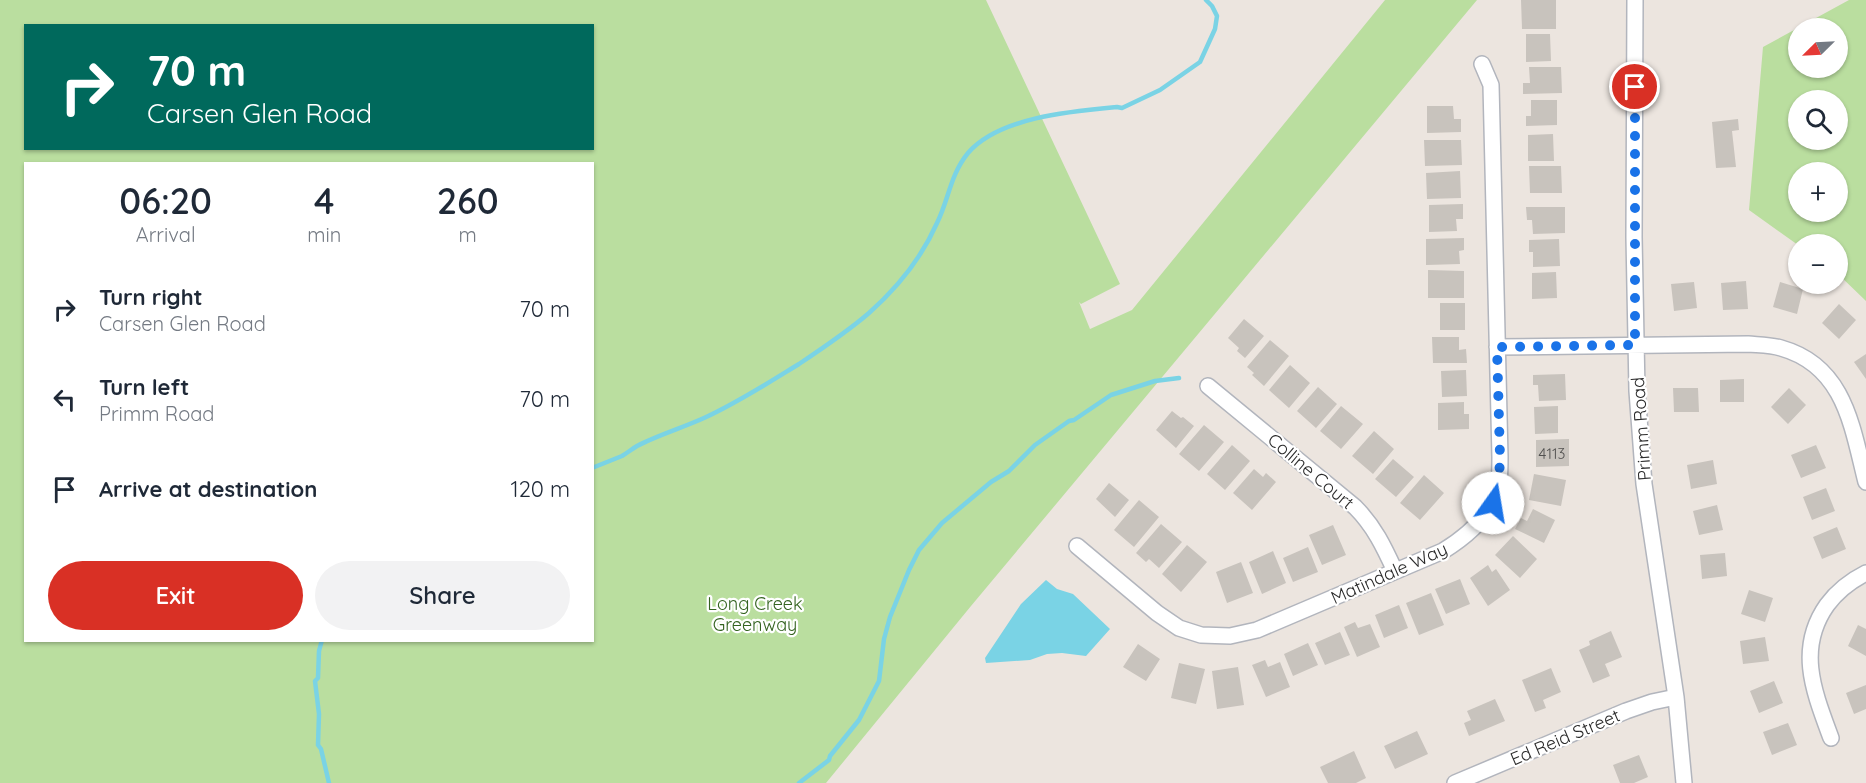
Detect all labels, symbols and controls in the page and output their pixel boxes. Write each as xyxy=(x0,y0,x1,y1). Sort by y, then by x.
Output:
north arrow xyxy=(1788,18,1848,78)
map controls xyxy=(1788,18,1848,294)
text: 70 m xyxy=(147,44,246,97)
icon: right xyxy=(48,48,126,126)
pin xyxy=(1609,61,1660,112)
icon: arrive xyxy=(1618,70,1651,103)
button: search xyxy=(1788,90,1848,150)
text: Carsen Glen Road xyxy=(147,96,372,130)
button: + xyxy=(1788,162,1848,222)
text: 06:20 xyxy=(119,178,212,223)
text: 4 xyxy=(314,178,335,223)
text: 260 xyxy=(437,178,499,223)
text: Arrival xyxy=(136,222,196,247)
text: min xyxy=(307,222,341,247)
text: m xyxy=(459,222,477,247)
button: − xyxy=(1788,234,1848,294)
text: Turn right xyxy=(99,283,203,311)
icon: right xyxy=(48,293,81,326)
text: 70 m xyxy=(520,295,570,323)
text: Carsen Glen Road xyxy=(99,311,266,336)
text: Turn left xyxy=(99,373,189,401)
street label: Primm Road xyxy=(1626,376,1656,482)
icon: left xyxy=(48,383,81,416)
text: 70 m xyxy=(520,385,570,413)
text: Primm Road xyxy=(99,401,214,426)
street label: Colline Court xyxy=(1263,428,1359,514)
house number: 4113 xyxy=(1539,444,1566,463)
position arrow xyxy=(1461,471,1525,535)
icon: arrive xyxy=(48,473,81,506)
text: Arrive at destination xyxy=(99,475,317,503)
text: 120 m xyxy=(511,475,570,503)
street label: Matindale Way xyxy=(1327,537,1451,609)
button: Exit xyxy=(48,561,303,630)
button: Share xyxy=(315,561,570,630)
park label: Long Creek Greenway xyxy=(707,592,803,636)
street label: Ed Reid Street xyxy=(1507,704,1623,770)

